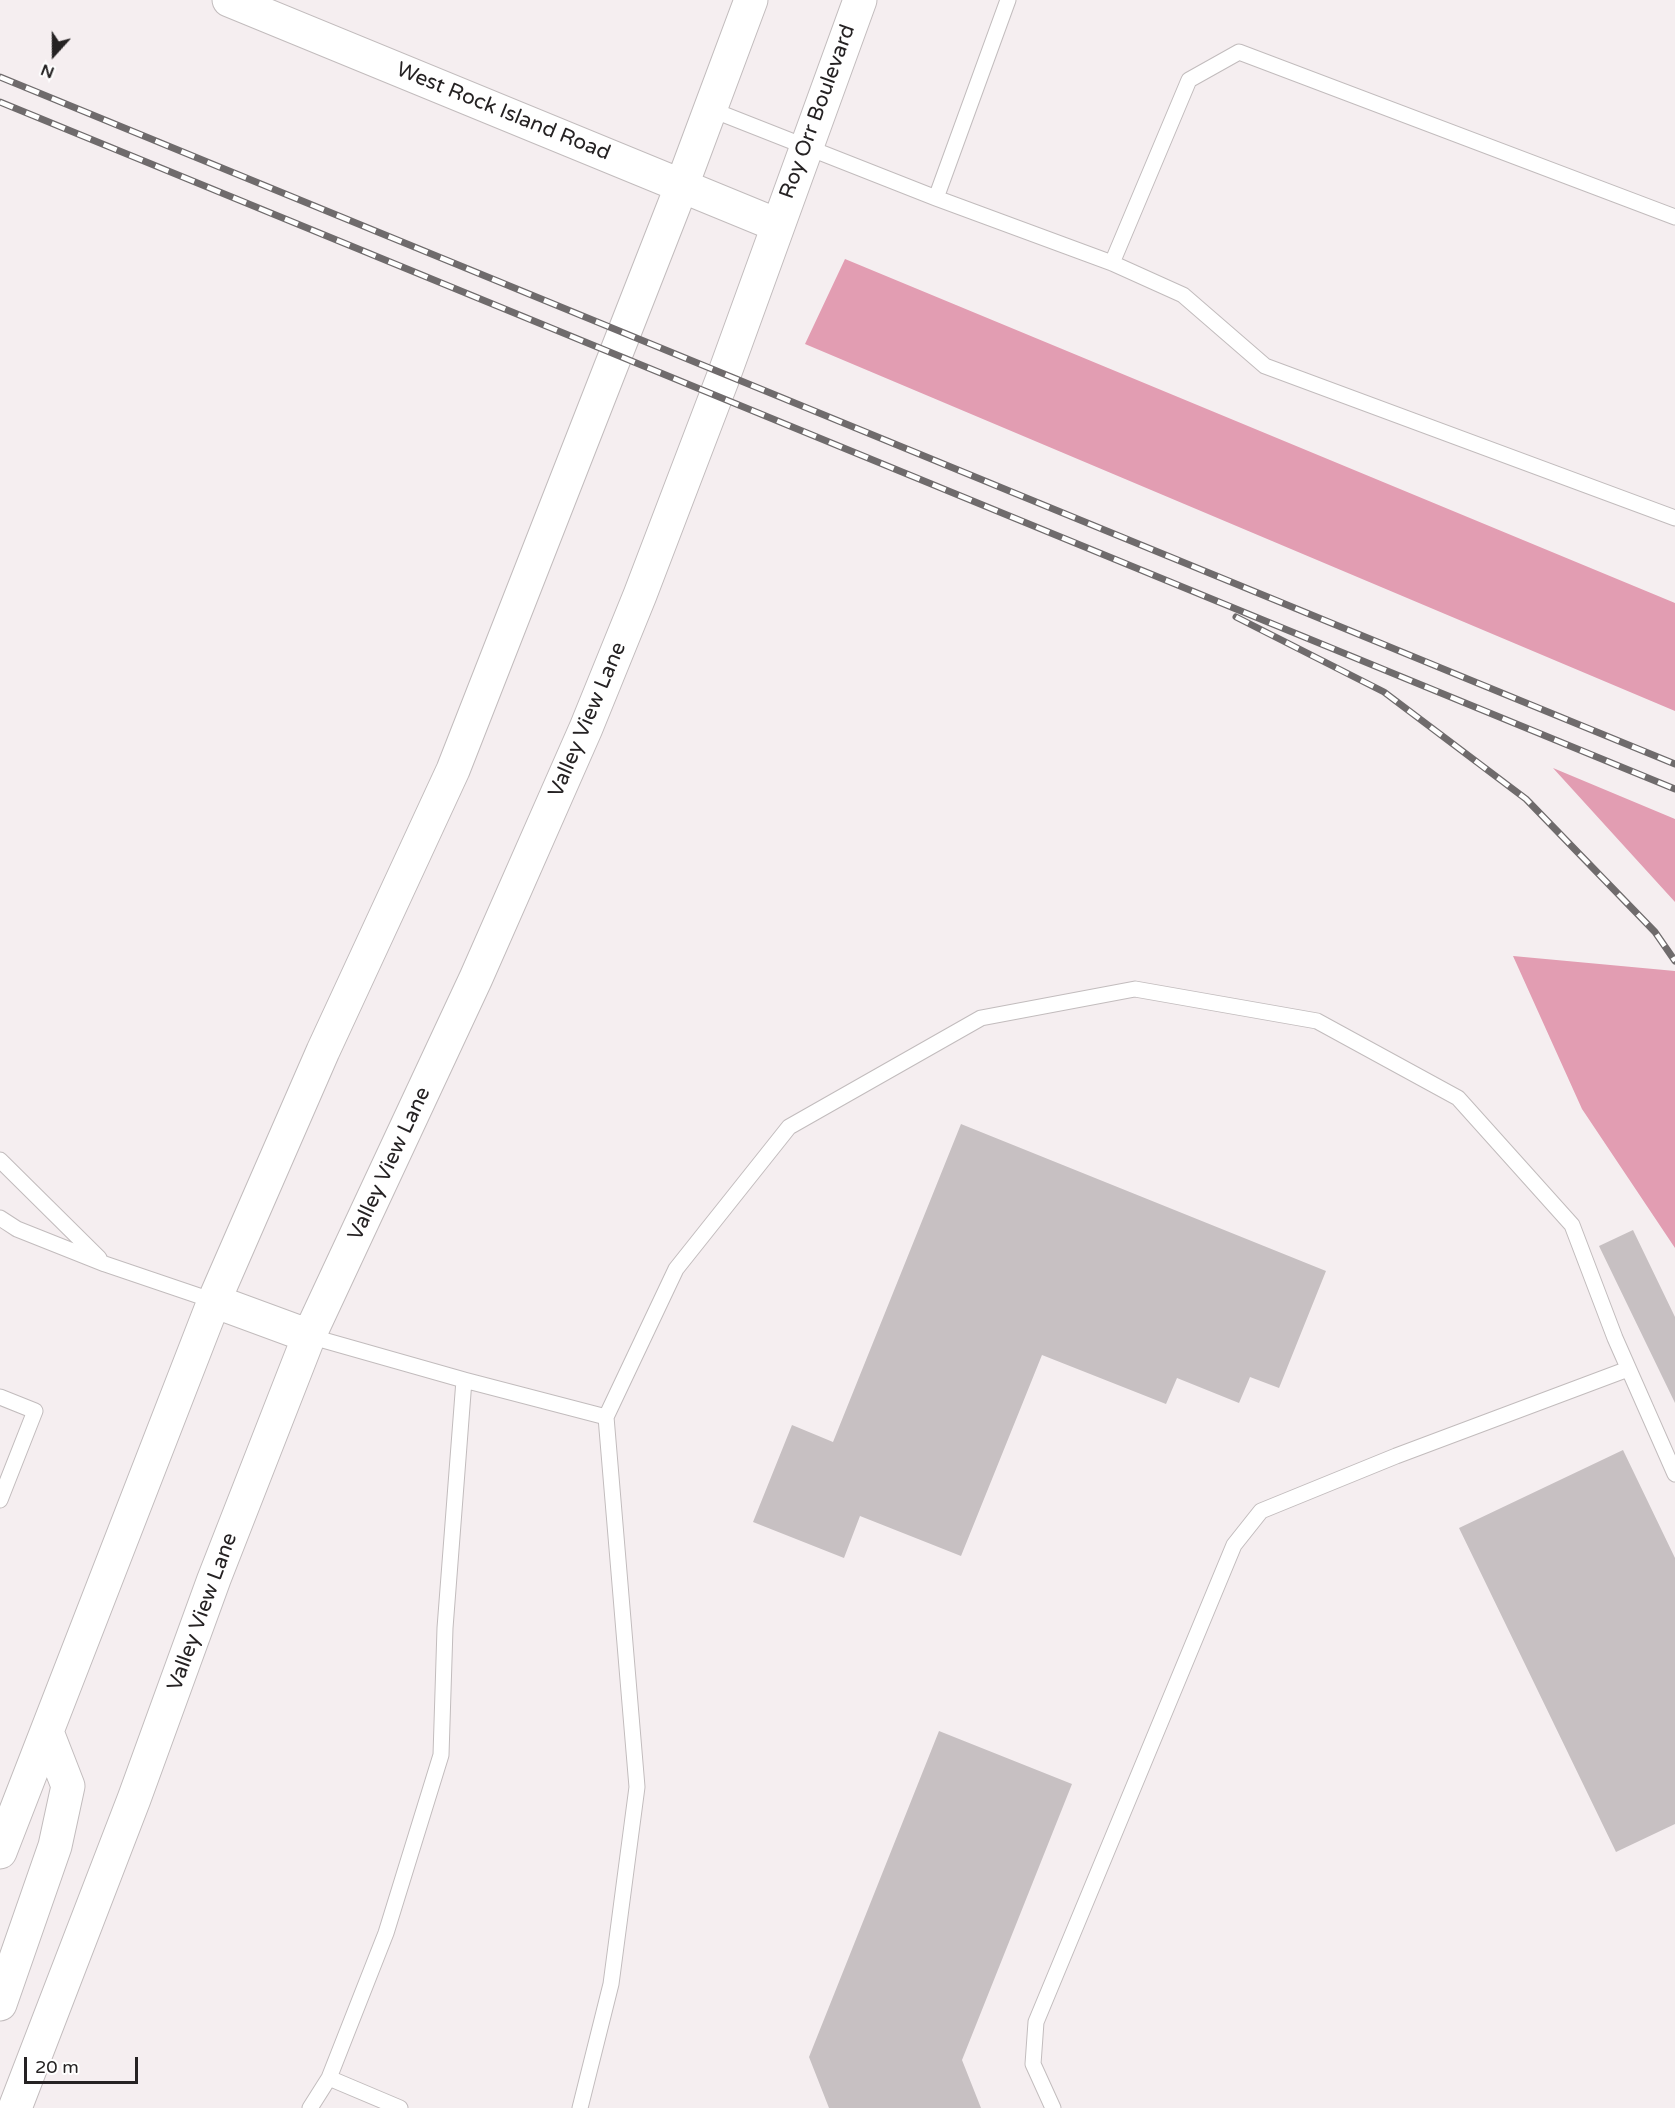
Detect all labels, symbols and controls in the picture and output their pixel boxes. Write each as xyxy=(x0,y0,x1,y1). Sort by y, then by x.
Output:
street label: Roy Orr Boulevard xyxy=(775,21,861,203)
north arrow xyxy=(24,24,84,84)
street label: West Rock Island Road xyxy=(392,57,614,167)
text: N xyxy=(38,59,57,82)
street label: Valley View Lane xyxy=(544,639,632,801)
street label: Valley View Lane xyxy=(343,1083,437,1245)
street label: Valley View Lane xyxy=(163,1530,243,1694)
scale bar xyxy=(27,2045,141,2083)
text: 20 m xyxy=(35,2056,79,2078)

